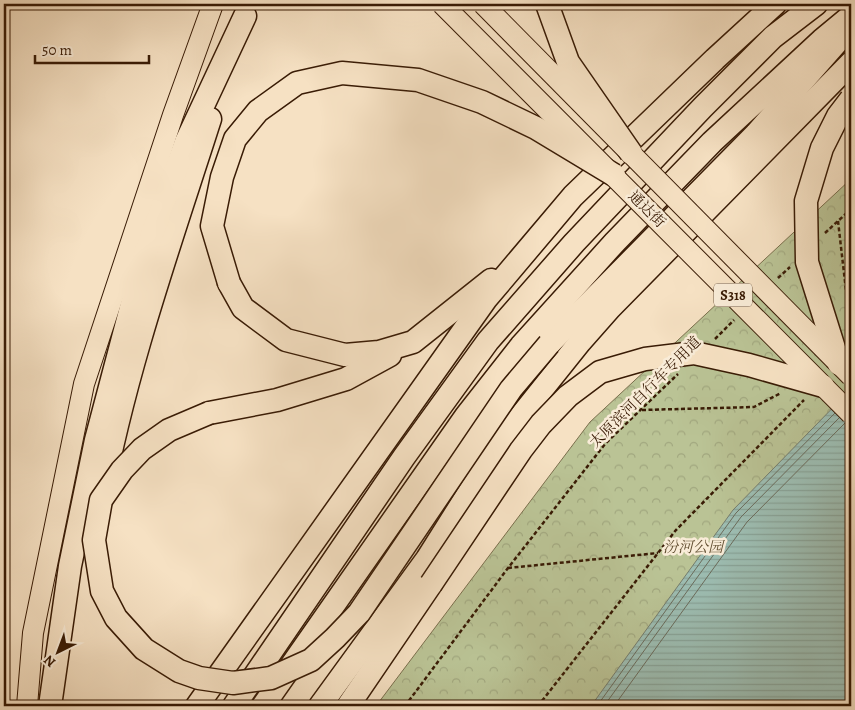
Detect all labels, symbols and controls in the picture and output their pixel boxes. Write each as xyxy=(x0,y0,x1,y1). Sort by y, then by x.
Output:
scale bar xyxy=(35,32,149,64)
text: 50 m xyxy=(42,40,72,60)
street label: 通达街 xyxy=(624,186,670,232)
road number: S318 xyxy=(714,284,752,306)
street label: 太原滨河自行车专用道 xyxy=(585,332,705,452)
park label: 汾河公园 xyxy=(663,537,725,557)
north arrow xyxy=(32,628,82,678)
text: N xyxy=(39,651,60,672)

